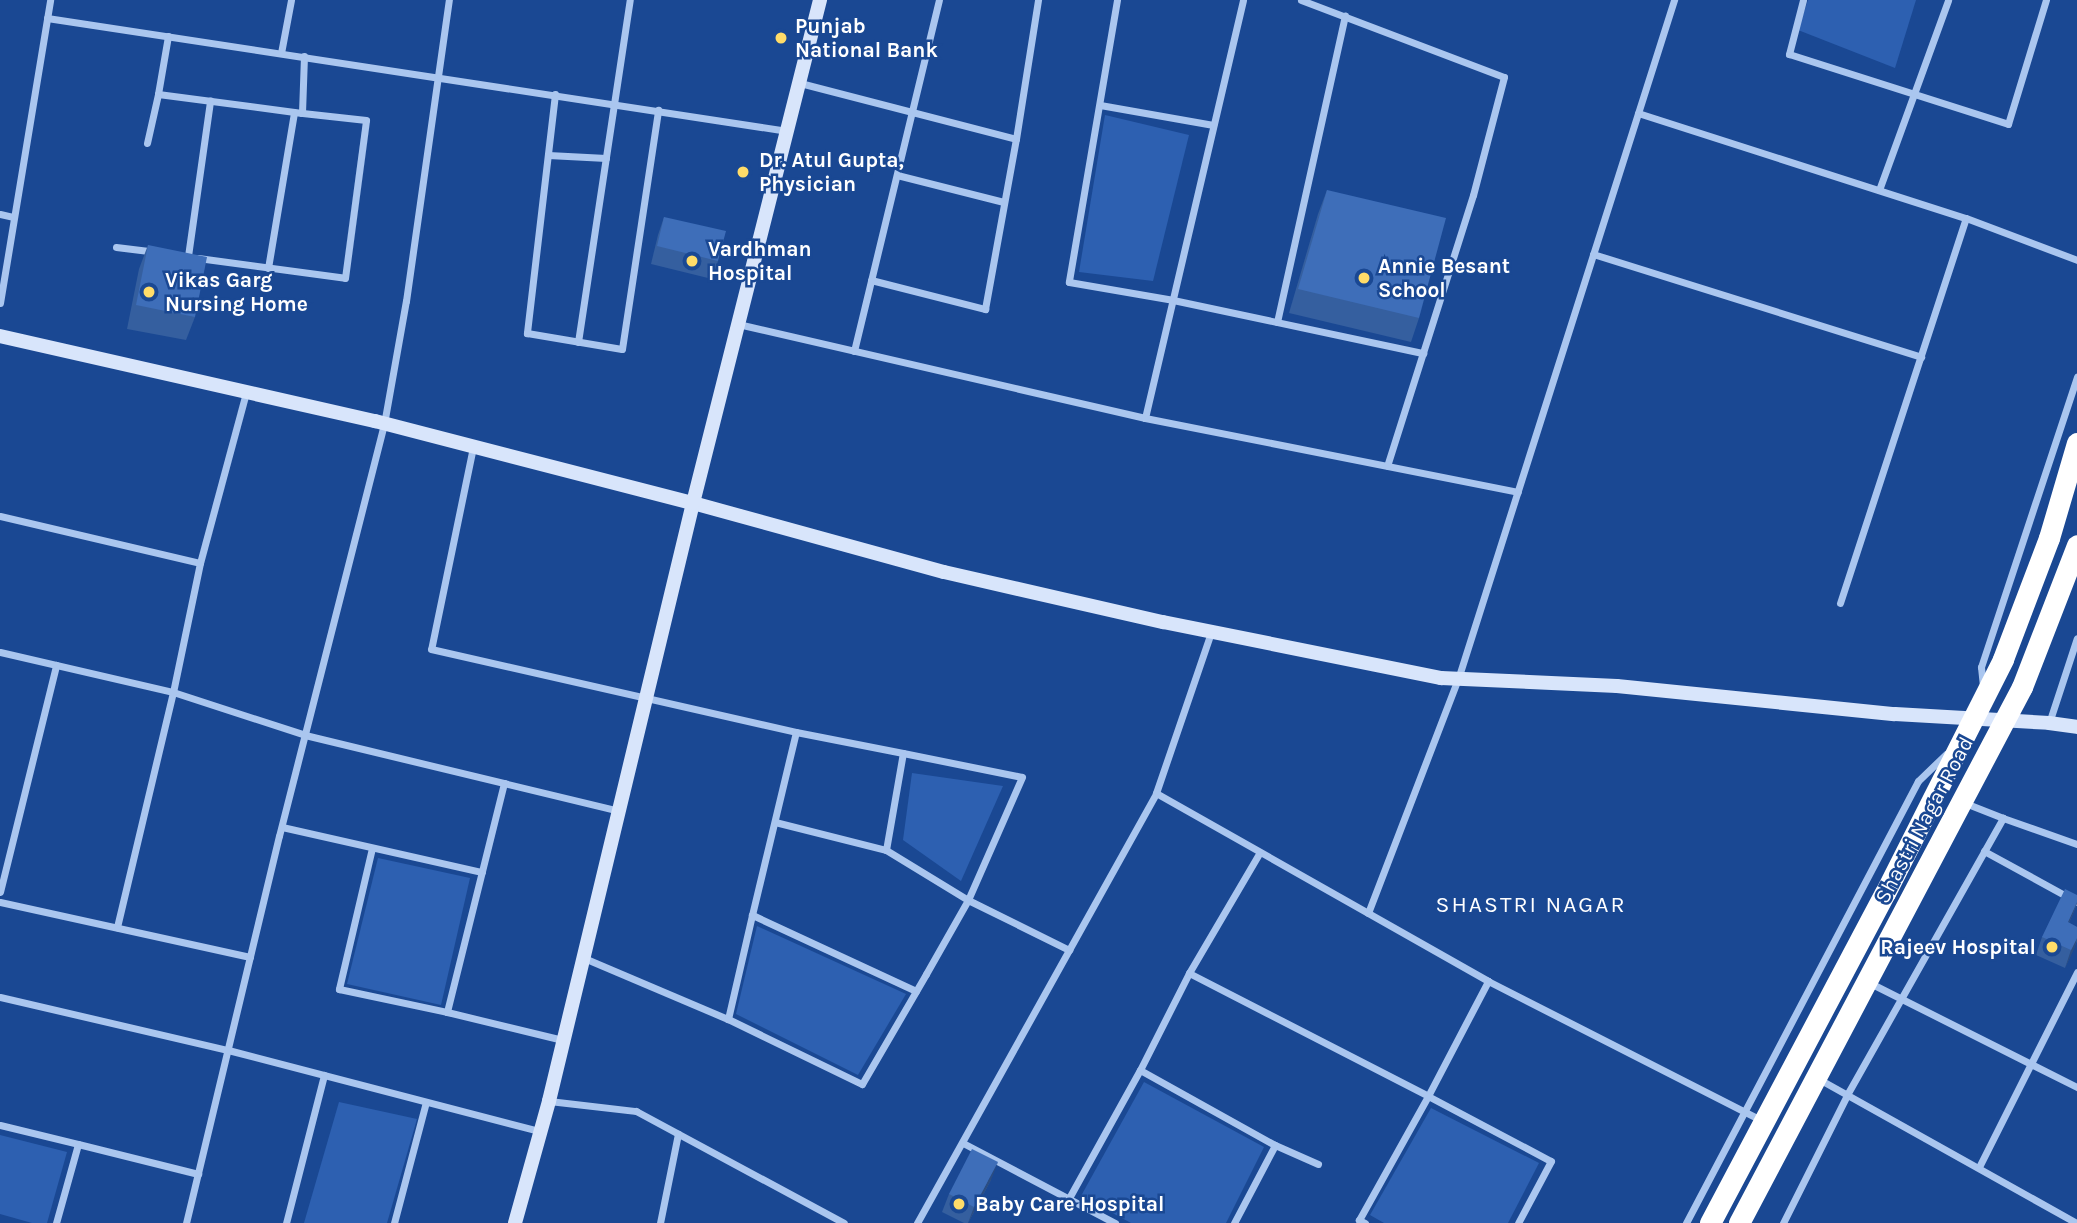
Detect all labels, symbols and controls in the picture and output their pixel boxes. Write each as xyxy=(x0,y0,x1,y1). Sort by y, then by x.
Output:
place label: Punjab National Bank xyxy=(795,13,938,63)
marker: Punjab National Bank xyxy=(773,30,789,46)
place label: Dr. Atul Gupta, Physician xyxy=(759,147,904,197)
marker: Dr. Atul Gupta, Physician xyxy=(733,162,753,182)
place label: Vardhman Hospital xyxy=(708,236,812,286)
marker: Vardhman Hospital xyxy=(682,251,702,271)
place label: Annie Besant School xyxy=(1378,253,1510,303)
place label: Vikas Garg Nursing Home xyxy=(165,267,308,317)
marker: Annie Besant School xyxy=(1356,270,1372,286)
marker: Vikas Garg Nursing Home xyxy=(139,282,159,302)
street label: Shastri Nagar Road xyxy=(1869,732,1979,908)
district label: SHASTRI NAGAR xyxy=(1437,891,1625,919)
place label: Rajeev Hospital xyxy=(1880,934,2036,960)
marker: Rajeev Hospital xyxy=(2042,937,2062,957)
place label: Baby Care Hospital xyxy=(975,1191,1164,1217)
marker: Baby Care Hospital xyxy=(949,1194,969,1214)

